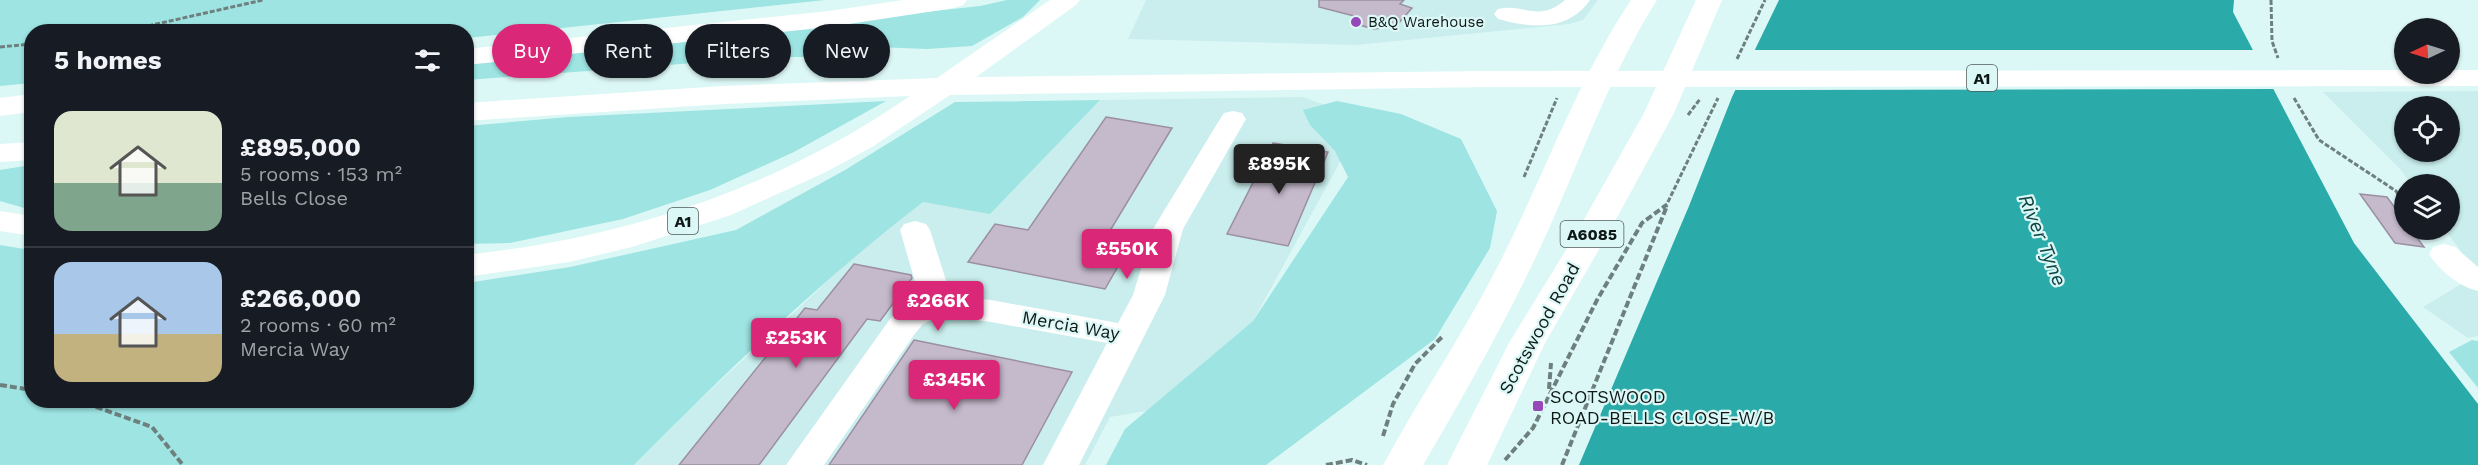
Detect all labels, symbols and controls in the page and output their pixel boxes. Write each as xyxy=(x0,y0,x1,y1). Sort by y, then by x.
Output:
place label: B&Q Warehouse xyxy=(1368,13,1484,31)
marker: B&Q Warehouse xyxy=(1349,15,1363,29)
north arrow xyxy=(2394,18,2460,84)
map controls xyxy=(2394,18,2460,240)
chip: Buy xyxy=(492,24,572,78)
chip: Rent xyxy=(584,24,673,78)
chip: Filters xyxy=(685,24,791,78)
chip: New xyxy=(803,24,890,78)
icon: filters xyxy=(411,44,444,77)
text: 5 homes xyxy=(54,45,162,75)
road number: A1 xyxy=(1967,65,1997,91)
button: locate xyxy=(2394,96,2460,162)
text: £895,000 xyxy=(240,132,361,162)
icon: home xyxy=(102,135,174,207)
pin: £895K xyxy=(1237,144,1321,195)
text: £895K xyxy=(1248,151,1310,175)
text: 5 rooms · 153 m² xyxy=(240,162,402,186)
button: layers xyxy=(2394,174,2460,240)
text: Bells Close xyxy=(240,186,348,210)
water label: River Tyne xyxy=(2014,191,2072,289)
road number: A1 xyxy=(668,208,698,234)
road number: A6085 xyxy=(1560,221,1624,247)
pin: £550K xyxy=(1085,229,1169,280)
text: £550K xyxy=(1096,236,1158,260)
street label: Scotswood Road xyxy=(1494,259,1584,397)
pin: £266K xyxy=(896,281,980,332)
text: £266,000 xyxy=(240,283,361,313)
icon: home xyxy=(102,286,174,358)
text: £266K xyxy=(907,288,969,312)
street label: Mercia Way xyxy=(1021,306,1122,344)
text: 2 rooms · 60 m² xyxy=(240,313,396,337)
pin: £253K xyxy=(754,318,838,369)
text: £253K xyxy=(765,325,827,349)
text: Mercia Way xyxy=(240,337,350,361)
pin: £345K xyxy=(912,360,996,411)
text: £345K xyxy=(923,367,985,391)
place label: SCOTSWOOD ROAD-BELLS CLOSE-W/B xyxy=(1550,386,1774,428)
marker: SCOTSWOOD ROAD-BELLS CLOSE-W/B xyxy=(1531,399,1545,413)

